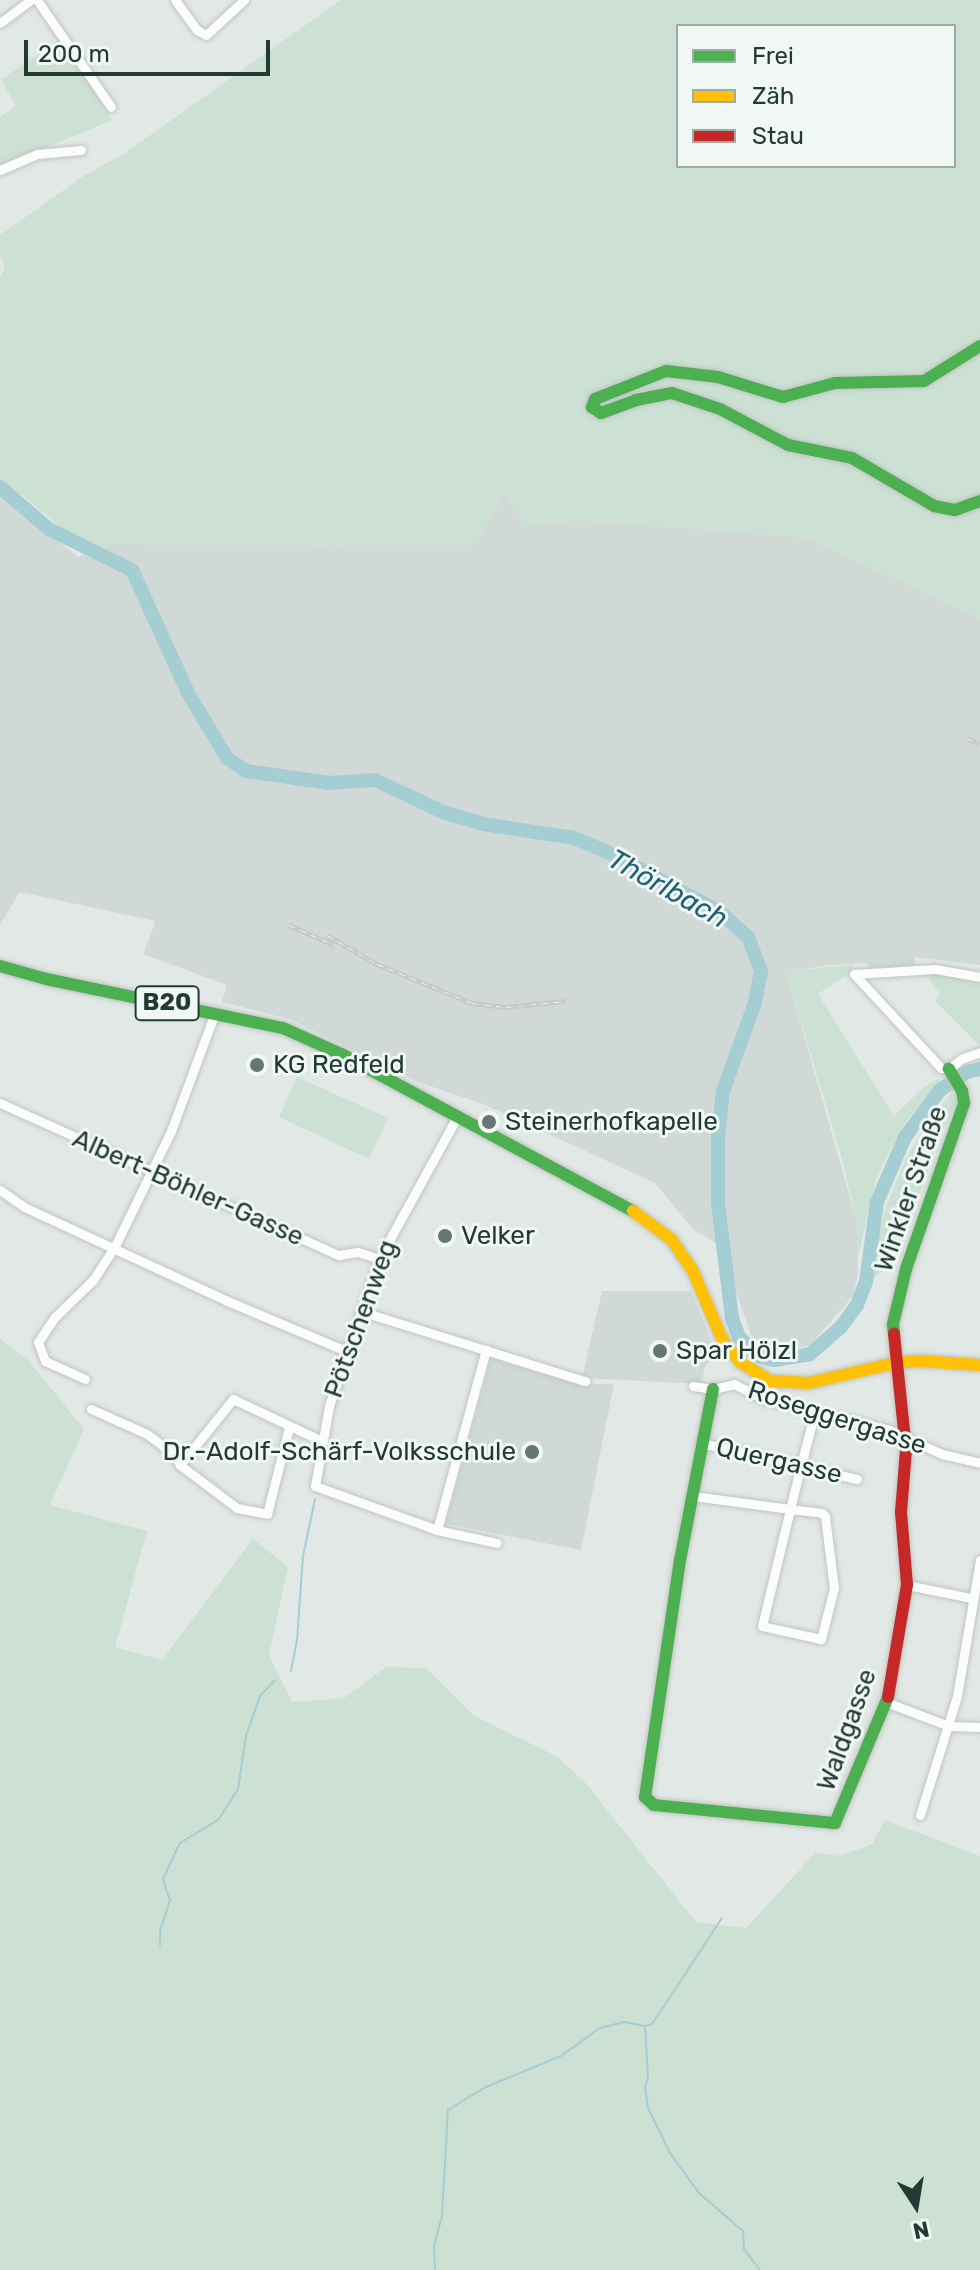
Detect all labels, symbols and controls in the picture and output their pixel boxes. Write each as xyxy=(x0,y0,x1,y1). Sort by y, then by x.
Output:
scale bar xyxy=(28,24,274,74)
legend xyxy=(676,24,956,168)
text: 200 m xyxy=(38,40,110,68)
text: Frei xyxy=(752,42,794,70)
text: Zäh xyxy=(752,82,794,110)
text: Stau xyxy=(752,122,804,150)
water label: Thörlbach xyxy=(602,842,734,936)
road number: B20 xyxy=(133,983,201,1023)
place label: KG Redfeld xyxy=(273,1049,405,1081)
marker: KG Redfeld xyxy=(248,1056,266,1074)
street label: Winkler Straße xyxy=(868,1102,954,1276)
place label: Steinerhofkapelle xyxy=(505,1106,718,1138)
marker: Steinerhofkapelle xyxy=(480,1113,498,1131)
street label: Albert-Böhler-Gasse xyxy=(68,1123,308,1253)
place label: Velker xyxy=(461,1220,535,1252)
marker: Velker xyxy=(436,1227,454,1245)
street label: Pötschenweg xyxy=(318,1236,404,1402)
place label: Spar Hölzl xyxy=(676,1335,798,1367)
marker: Spar Hölzl xyxy=(651,1342,669,1360)
street label: Roseggergasse xyxy=(744,1374,930,1462)
street label: Quergasse xyxy=(713,1431,845,1491)
place label: Dr.-Adolf-Schärf-Volksschule xyxy=(162,1436,516,1468)
marker: Dr.-Adolf-Schärf-Volksschule xyxy=(523,1443,541,1461)
street label: Waldgasse xyxy=(811,1665,883,1795)
north arrow xyxy=(876,2166,956,2246)
text: N xyxy=(911,2215,932,2245)

